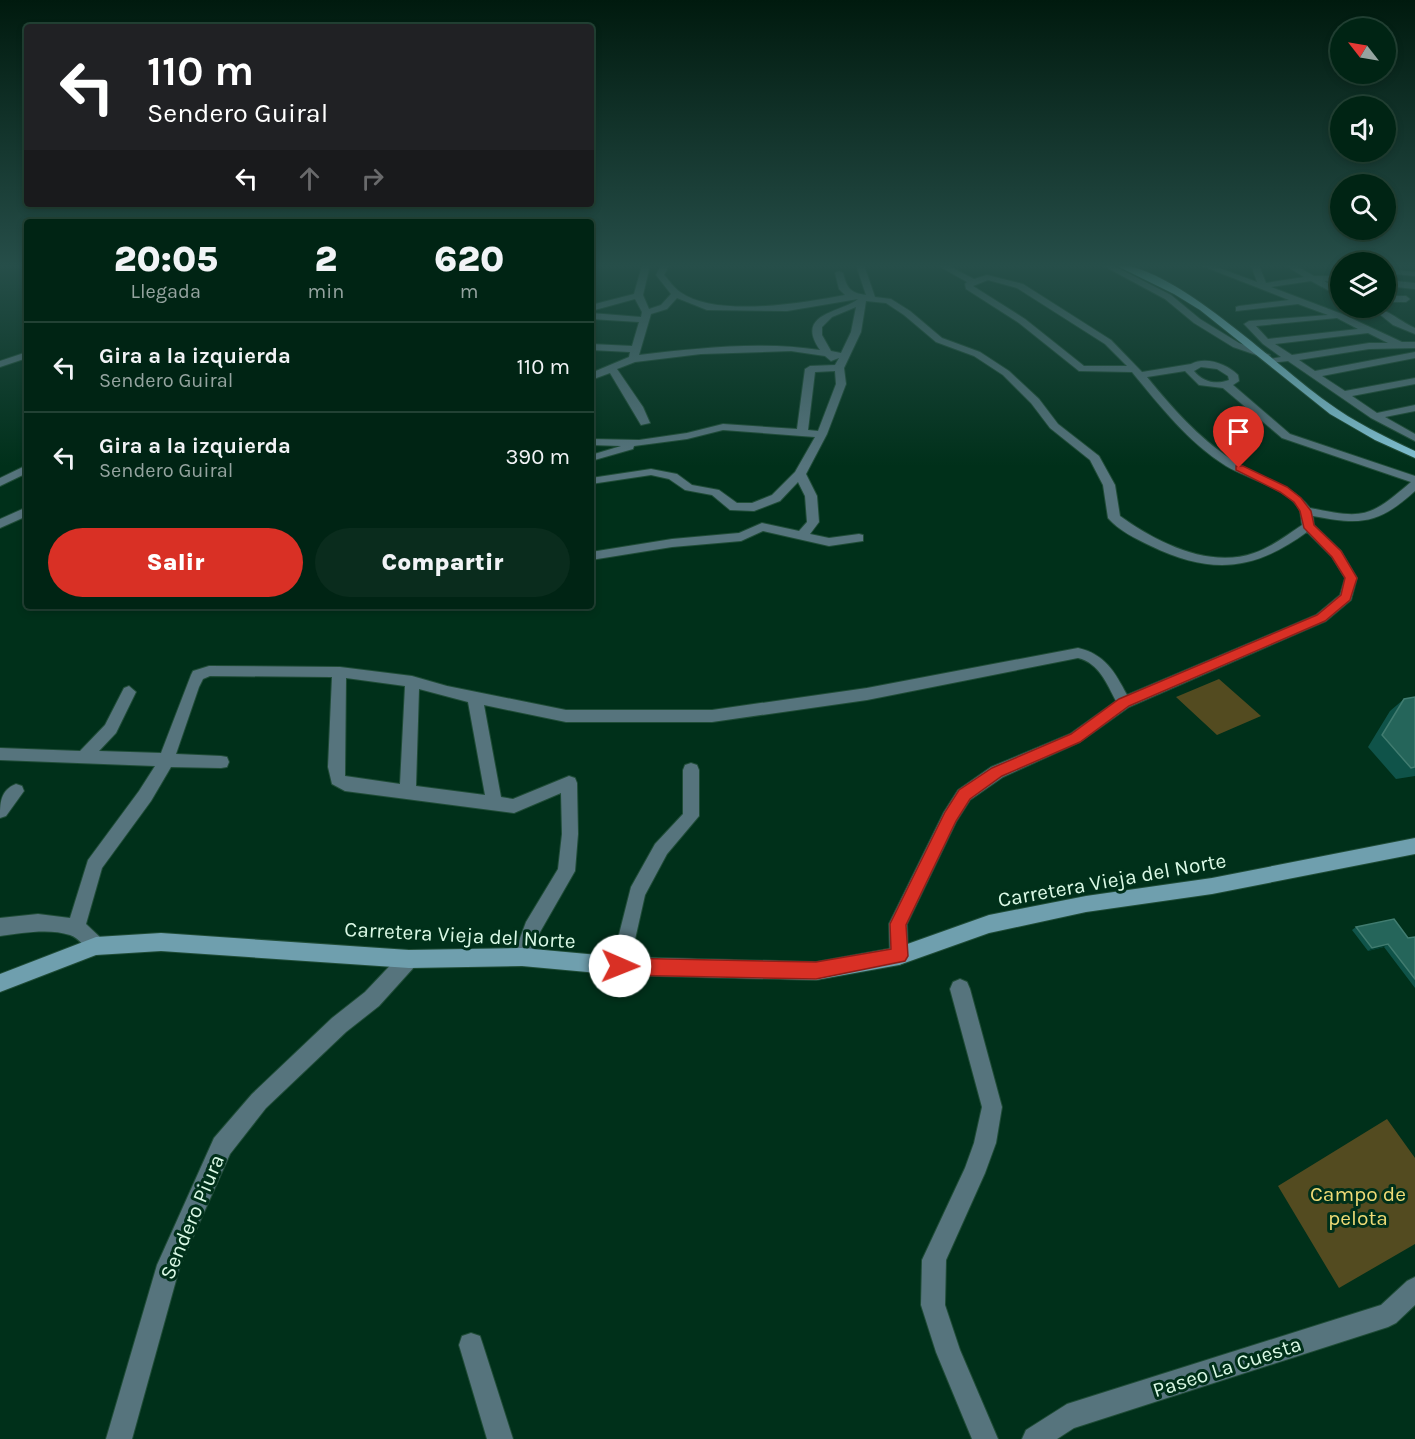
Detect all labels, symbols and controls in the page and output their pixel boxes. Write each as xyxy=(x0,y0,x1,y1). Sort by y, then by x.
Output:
north arrow xyxy=(1330,18,1396,84)
map controls xyxy=(1330,18,1396,318)
text: 110 m xyxy=(147,46,254,96)
icon: left xyxy=(48,48,126,126)
button: sound xyxy=(1330,96,1396,162)
text: Sendero Guiral xyxy=(147,97,328,129)
icon: left xyxy=(230,162,263,195)
icon: ahead xyxy=(293,162,326,195)
icon: right xyxy=(356,162,389,195)
button: search xyxy=(1330,174,1396,240)
text: 20:05 xyxy=(114,238,218,280)
text: 2 xyxy=(315,238,337,280)
text: 620 xyxy=(434,238,504,280)
button: layers xyxy=(1330,252,1396,318)
text: Llegada xyxy=(131,280,201,303)
text: min xyxy=(308,280,344,303)
text: m xyxy=(460,280,478,303)
text: Gira a la izquierda xyxy=(99,343,291,369)
icon: left xyxy=(48,351,81,384)
text: 110 m xyxy=(517,354,570,380)
text: Sendero Guiral xyxy=(99,369,233,392)
pin xyxy=(1213,406,1264,468)
icon: arrive xyxy=(1222,415,1255,448)
text: Gira a la izquierda xyxy=(99,433,291,459)
icon: left xyxy=(48,441,81,474)
text: 390 m xyxy=(505,444,570,470)
text: Sendero Guiral xyxy=(99,459,233,482)
button: Salir xyxy=(48,528,303,597)
button: Compartir xyxy=(315,528,570,597)
street label: Carretera Vieja del Norte xyxy=(996,848,1228,912)
street label: Carretera Vieja del Norte xyxy=(344,917,576,953)
position arrow xyxy=(588,934,652,998)
street label: Sendero Piura xyxy=(155,1151,229,1283)
park label: Campo de pelota xyxy=(1310,1182,1406,1230)
street label: Paseo La Cuesta xyxy=(1150,1332,1304,1402)

